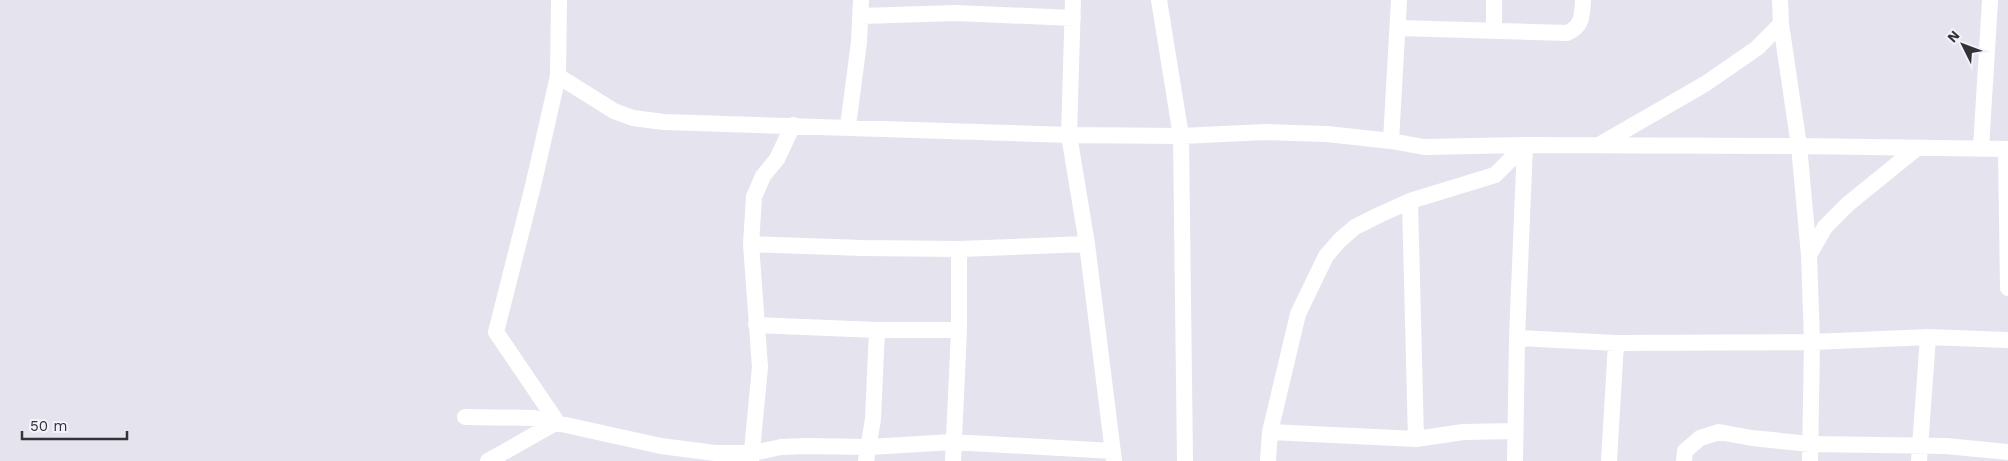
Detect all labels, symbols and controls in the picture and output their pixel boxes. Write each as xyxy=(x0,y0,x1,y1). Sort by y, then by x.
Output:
north arrow xyxy=(1938,20,1988,70)
text: N xyxy=(1944,27,1963,46)
scale bar xyxy=(22,408,128,440)
text: 50 m xyxy=(30,417,67,435)

